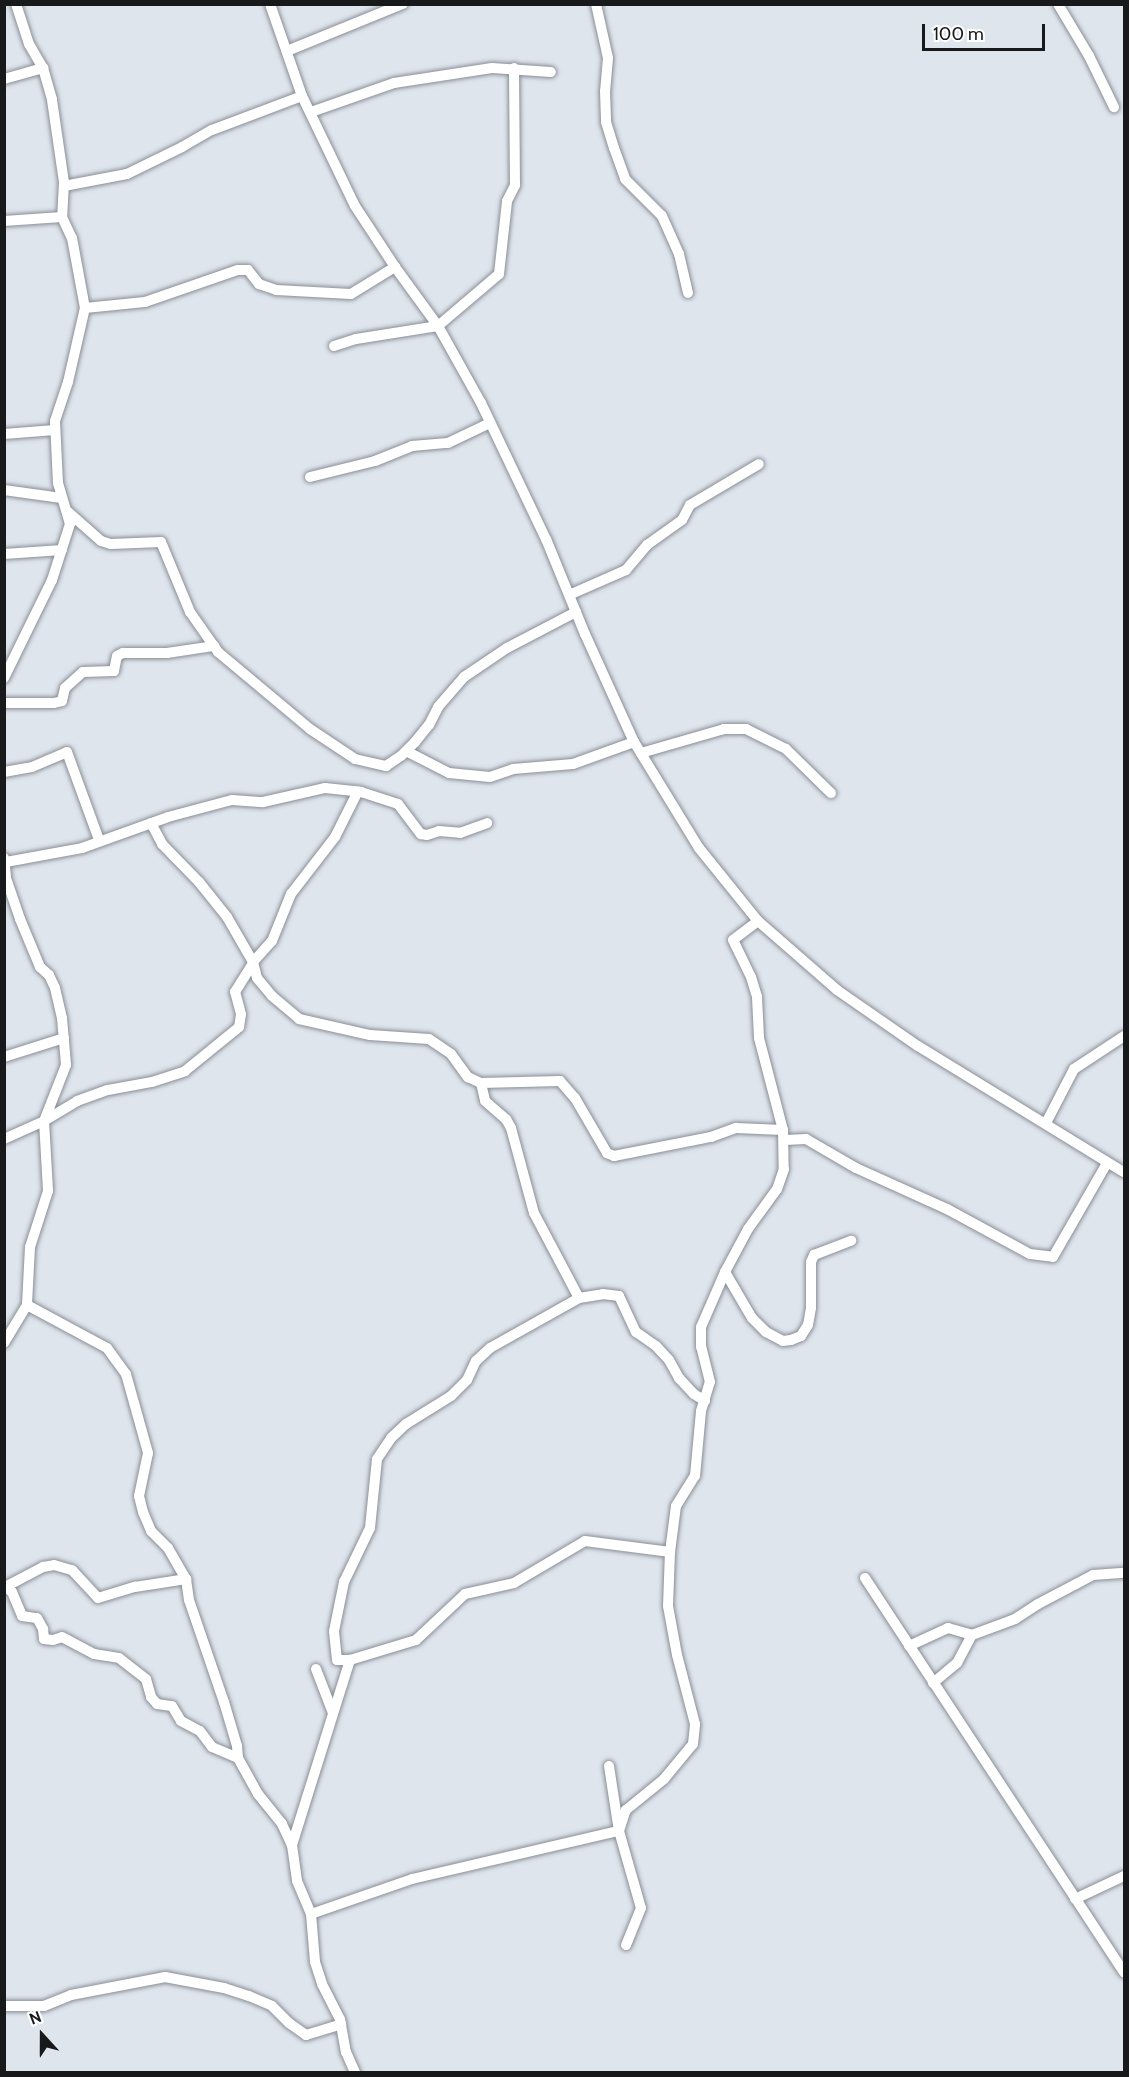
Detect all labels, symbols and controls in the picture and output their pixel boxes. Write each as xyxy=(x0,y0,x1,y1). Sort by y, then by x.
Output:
scale bar xyxy=(925,12,1048,50)
text: 100 m xyxy=(933,23,984,45)
north arrow xyxy=(12,2005,72,2065)
text: N xyxy=(27,2007,44,2029)

